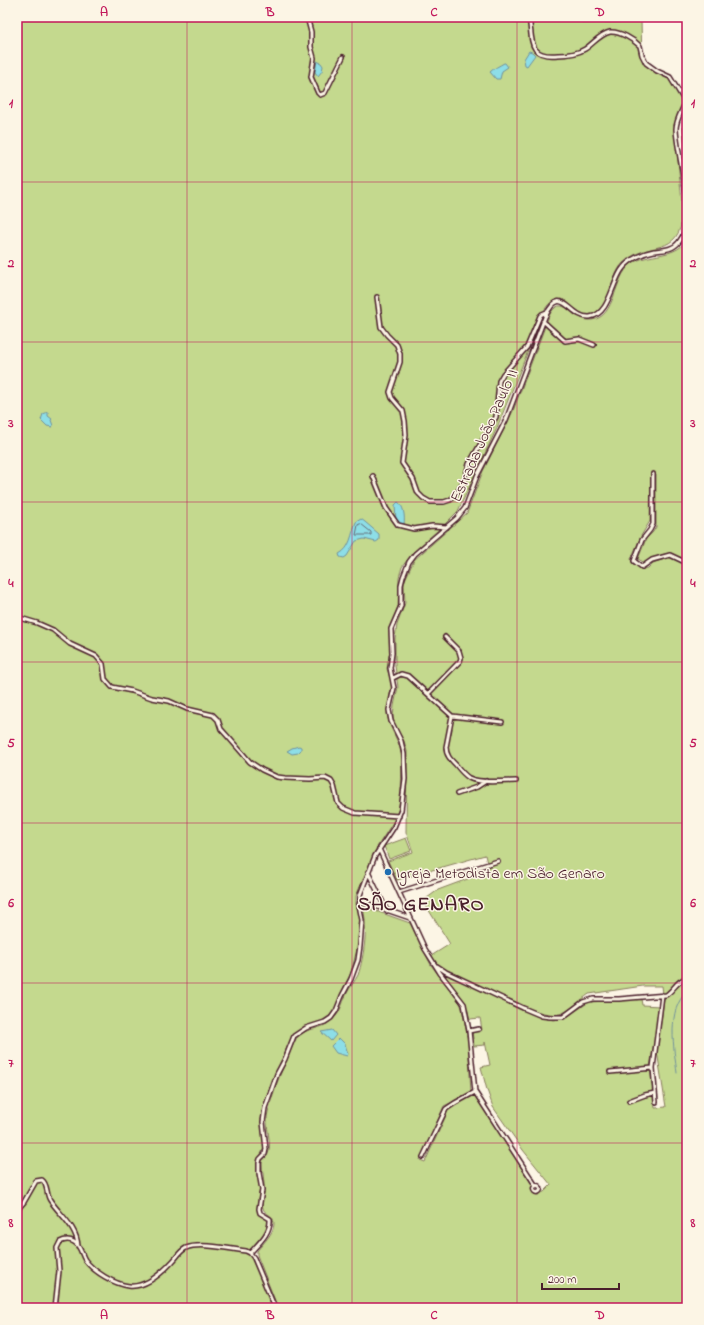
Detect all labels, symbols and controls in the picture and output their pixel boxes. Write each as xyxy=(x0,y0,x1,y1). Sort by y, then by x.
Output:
text: A xyxy=(100,3,108,22)
text: B xyxy=(265,3,275,22)
text: C xyxy=(430,3,438,22)
text: D xyxy=(594,3,605,22)
text: 1 xyxy=(9,94,14,113)
text: 1 xyxy=(691,94,696,113)
text: 2 xyxy=(7,254,15,273)
text: 2 xyxy=(689,254,697,273)
street label: Estrada João Paulo II xyxy=(445,365,525,506)
text: 3 xyxy=(7,414,14,433)
text: 3 xyxy=(689,414,696,433)
text: 4 xyxy=(7,574,14,593)
text: 4 xyxy=(689,574,696,593)
text: 5 xyxy=(7,734,15,753)
text: 5 xyxy=(689,734,697,753)
place label: Igreja Metodista em São Genaro xyxy=(396,862,605,886)
marker: Igreja Metodista em São Genaro xyxy=(383,867,393,877)
district label: SÃO GENARO xyxy=(357,891,485,920)
text: 6 xyxy=(7,894,14,913)
text: 6 xyxy=(689,894,696,913)
text: 7 xyxy=(8,1054,14,1073)
text: 7 xyxy=(690,1054,696,1073)
text: 8 xyxy=(8,1214,14,1233)
text: 8 xyxy=(690,1214,696,1233)
scale bar xyxy=(542,1265,619,1291)
text: 200 m xyxy=(548,1271,577,1289)
text: A xyxy=(100,1306,108,1325)
text: B xyxy=(265,1306,275,1325)
text: C xyxy=(430,1306,438,1325)
text: D xyxy=(594,1306,605,1325)

